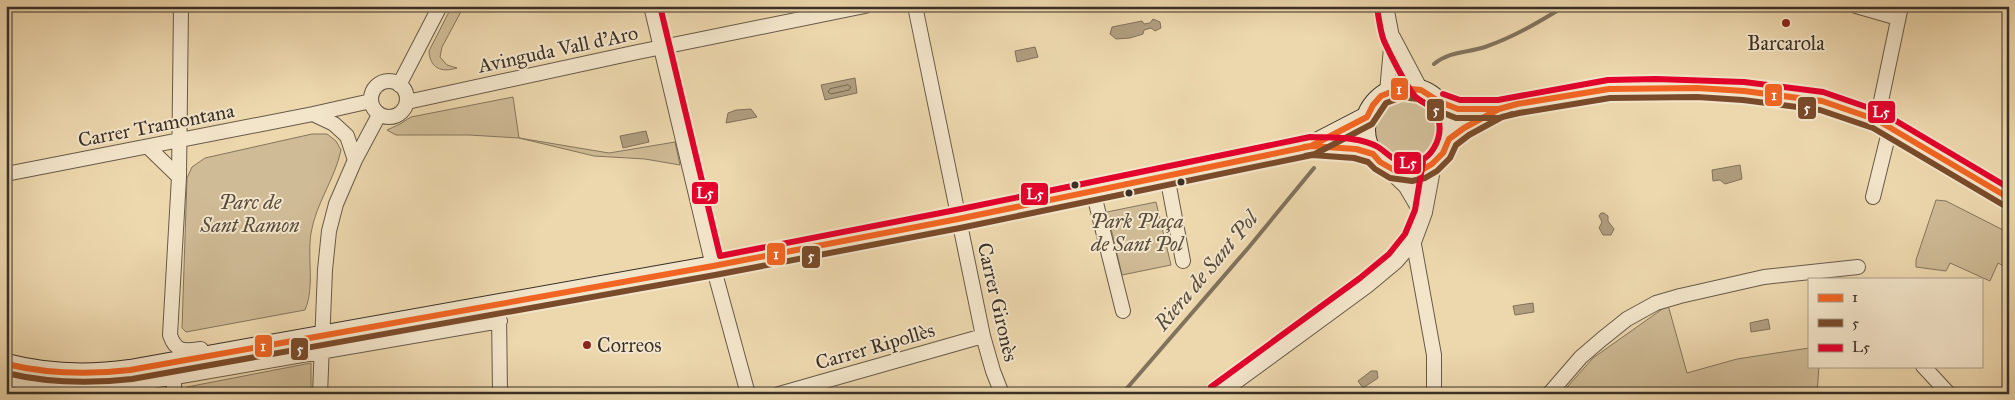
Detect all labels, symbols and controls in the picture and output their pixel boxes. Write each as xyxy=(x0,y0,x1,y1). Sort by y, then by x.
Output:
marker: Barcarola xyxy=(1780,17,1792,29)
street label: Avinguda Vall d'Aro xyxy=(475,20,640,79)
place label: Barcarola xyxy=(1747,31,1825,55)
line badge: 1 xyxy=(1390,77,1409,101)
text: 1 xyxy=(1396,81,1402,98)
line badge: 1 xyxy=(1764,83,1783,107)
text: 1 xyxy=(1771,87,1777,104)
line badge: 5 xyxy=(1797,96,1817,120)
street label: Carrer Tramontana xyxy=(76,98,237,152)
line badge: 5 xyxy=(1426,98,1445,122)
text: 5 xyxy=(1804,100,1811,117)
line badge: L5 xyxy=(1867,100,1896,124)
text: 5 xyxy=(1433,102,1440,119)
text: L5 xyxy=(1873,104,1890,121)
line badge: L5 xyxy=(1393,151,1422,175)
text: L5 xyxy=(1400,155,1417,172)
unlabelled marker xyxy=(1176,177,1186,187)
unlabelled marker xyxy=(1070,180,1080,190)
line badge: L5 xyxy=(691,181,719,205)
line badge: L5 xyxy=(1020,182,1049,206)
text: L5 xyxy=(697,185,714,202)
text: L5 xyxy=(1027,186,1044,203)
unlabelled marker xyxy=(1124,188,1134,198)
park label: Parc de Sant Ramon xyxy=(200,190,300,237)
water label: Riera de Sant Pol xyxy=(1148,204,1265,337)
park label: Park Plaça de Sant Pol xyxy=(1090,209,1185,256)
street label: Carrer Gironès xyxy=(973,240,1023,364)
line badge: 1 xyxy=(766,242,786,266)
line badge: 5 xyxy=(801,245,821,269)
text: 1 xyxy=(773,246,779,263)
text: 5 xyxy=(808,248,815,265)
legend xyxy=(1808,278,1982,368)
text: 1 xyxy=(1852,288,1858,306)
text: 5 xyxy=(1852,314,1859,332)
street label: Carrer Ripollès xyxy=(812,317,938,375)
place label: Correos xyxy=(597,333,662,357)
line badge: 1 xyxy=(254,334,273,358)
line badge: 5 xyxy=(290,337,309,361)
text: 1 xyxy=(260,338,266,355)
text: L5 xyxy=(1852,338,1870,356)
marker: Correos xyxy=(581,339,593,351)
text: 5 xyxy=(297,341,304,358)

